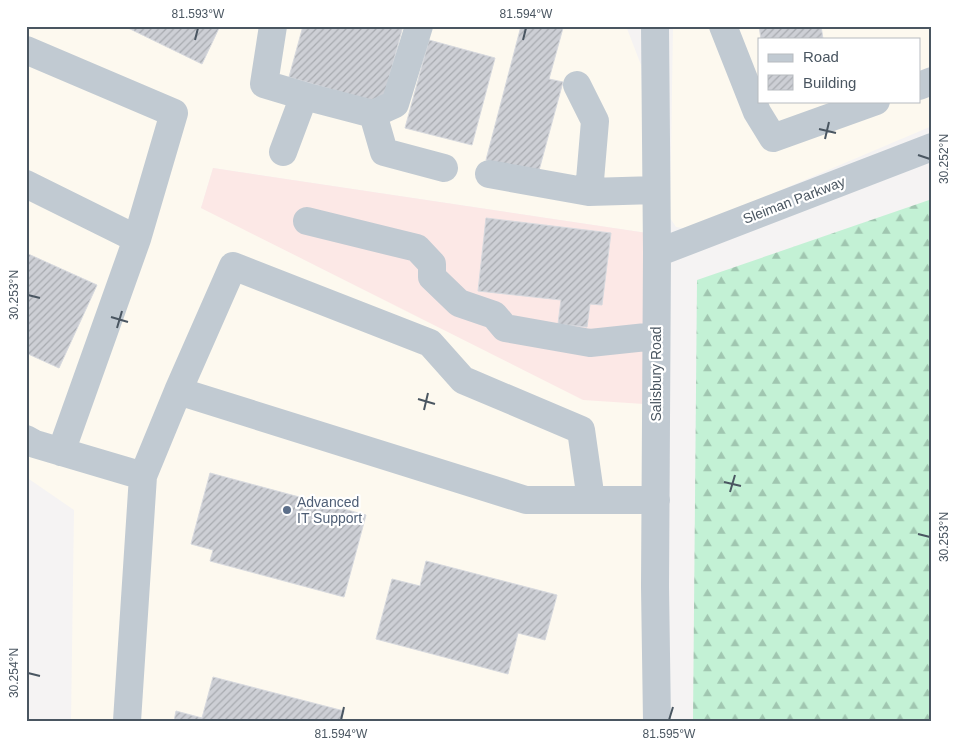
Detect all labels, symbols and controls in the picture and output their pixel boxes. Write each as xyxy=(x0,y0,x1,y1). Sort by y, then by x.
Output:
text: 81.593°W xyxy=(172,7,225,21)
text: 81.594°W xyxy=(500,7,553,21)
legend xyxy=(758,38,920,102)
text: Road xyxy=(803,48,839,65)
text: Building xyxy=(803,74,856,91)
text: 30.252°N xyxy=(937,134,951,184)
street label: Sleiman Parkway xyxy=(741,173,847,227)
text: 30.253°N xyxy=(7,270,21,320)
street label: Salisbury Road xyxy=(648,327,664,421)
place label: Advanced IT Support xyxy=(297,494,362,526)
marker: Advanced IT Support xyxy=(281,504,293,516)
text: 30.253°N xyxy=(937,512,951,562)
text: 30.254°N xyxy=(7,648,21,698)
text: 81.594°W xyxy=(315,727,368,741)
text: 81.595°W xyxy=(643,727,696,741)

